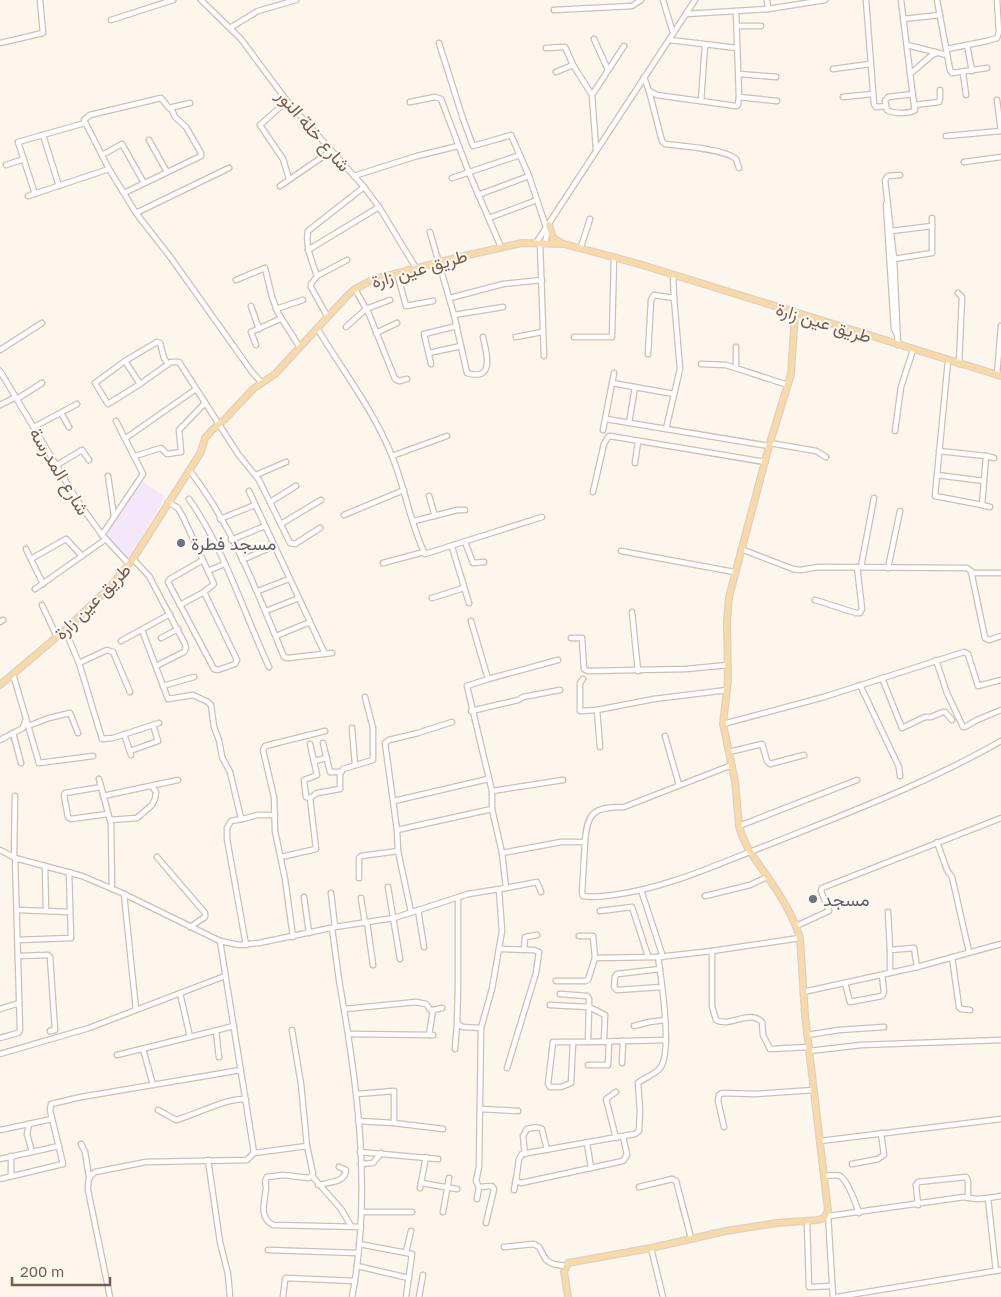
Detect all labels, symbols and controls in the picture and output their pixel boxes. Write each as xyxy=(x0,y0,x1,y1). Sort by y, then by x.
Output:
street label: شارع خلة النور xyxy=(270,84,356,177)
street label: طريق عين زارة xyxy=(368,244,470,293)
street label: طريق عين زارة xyxy=(773,297,875,348)
street label: شارع المدرسة xyxy=(24,423,95,520)
place label: مسجد فطرة xyxy=(191,532,276,555)
marker: مسجد فطرة xyxy=(175,537,187,549)
street label: طريق عين زارة xyxy=(49,558,135,644)
place label: مسجد xyxy=(823,888,870,910)
marker: مسجد xyxy=(807,893,819,905)
scale bar xyxy=(12,1254,110,1286)
text: 200 m xyxy=(20,1262,64,1280)

